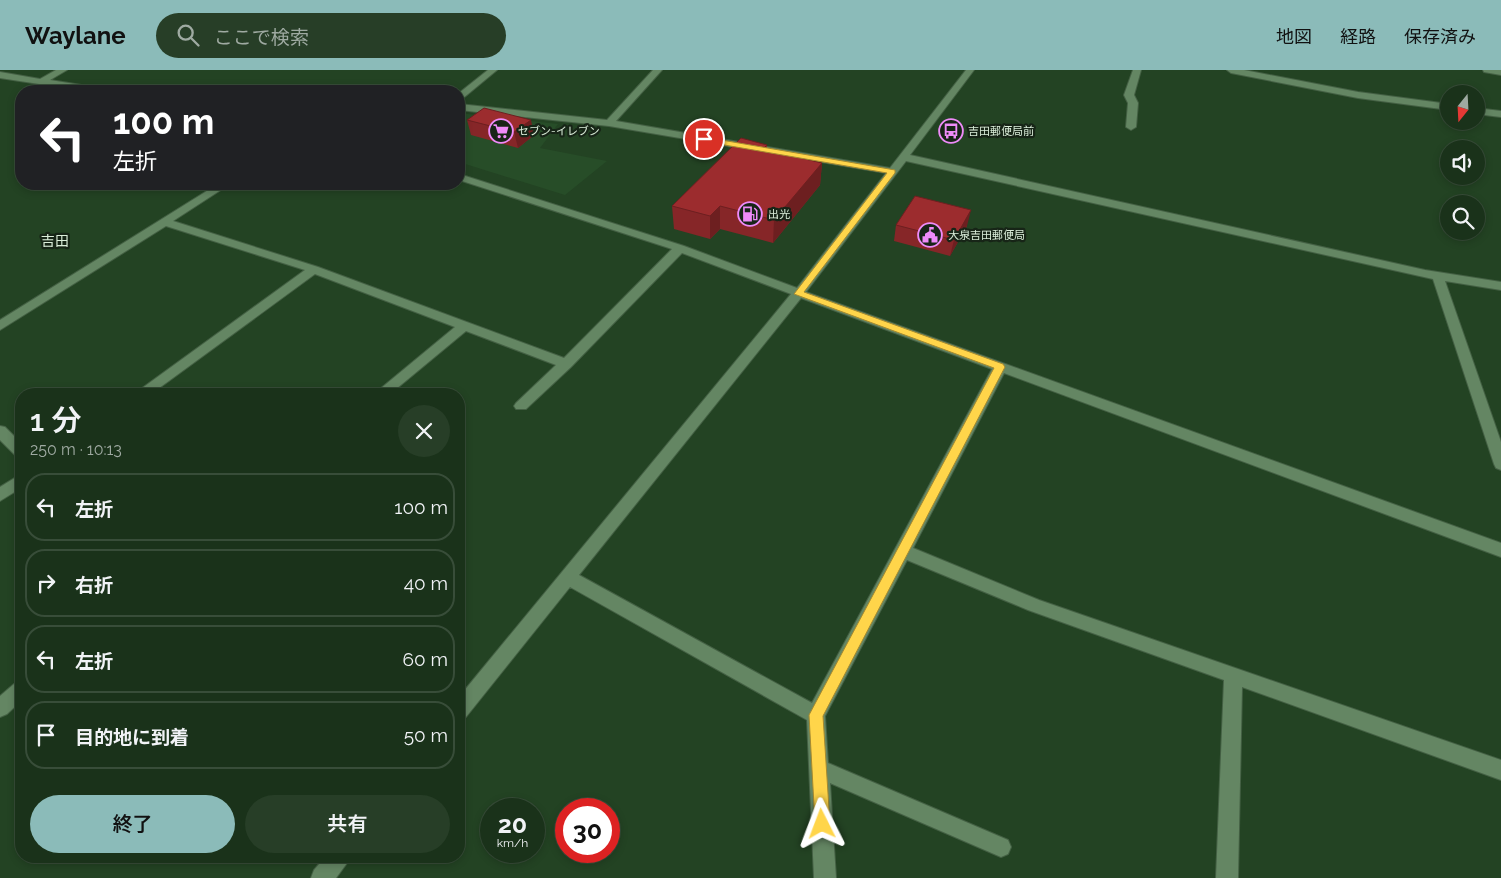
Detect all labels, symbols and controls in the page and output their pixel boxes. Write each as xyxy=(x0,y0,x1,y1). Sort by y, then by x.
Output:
search box xyxy=(156,13,506,58)
text: Waylane xyxy=(25,21,126,50)
icon: search xyxy=(174,21,202,49)
text: ここで検索 xyxy=(214,26,309,48)
text: 地図 xyxy=(1276,26,1312,47)
text: 経路 xyxy=(1340,26,1376,47)
text: 保存済み xyxy=(1404,26,1476,47)
north arrow xyxy=(1440,85,1485,130)
map controls xyxy=(1440,85,1485,240)
text: 100 m xyxy=(113,101,214,142)
icon: left xyxy=(30,105,95,170)
supermarket icon: セブン-イレブン xyxy=(488,118,514,144)
pin xyxy=(683,118,725,160)
bus stop icon: 吉田郵便局前 xyxy=(938,118,964,144)
place label: セブン-イレブン xyxy=(518,125,600,138)
icon: arrive xyxy=(690,125,718,153)
place label: 吉田郵便局前 xyxy=(968,125,1034,138)
button: sound xyxy=(1440,140,1485,185)
text: 左折 xyxy=(113,148,157,174)
button: search xyxy=(1440,195,1485,240)
fuel station icon: 出光 xyxy=(737,201,763,227)
place label: 出光 xyxy=(768,208,790,221)
public building icon: 大泉吉田郵便局 xyxy=(917,222,943,248)
place label: 大泉吉田郵便局 xyxy=(948,229,1025,242)
district label: 吉田 xyxy=(41,233,69,249)
text: 1 分 xyxy=(30,403,82,438)
button: close xyxy=(398,405,450,457)
text: 250 m · 10:13 xyxy=(30,440,122,459)
icon: left xyxy=(32,493,60,521)
text: 100 m xyxy=(394,496,448,518)
text: 左折 xyxy=(75,498,113,520)
icon: right xyxy=(32,569,60,597)
text: 40 m xyxy=(404,572,448,594)
text: 右折 xyxy=(75,574,113,596)
icon: left xyxy=(32,645,60,673)
text: 60 m xyxy=(403,648,448,670)
text: 左折 xyxy=(75,650,113,672)
icon: arrive xyxy=(32,721,60,749)
text: 50 m xyxy=(404,724,448,746)
text: 目的地に到着 xyxy=(75,726,189,748)
button: 終了 xyxy=(30,795,235,853)
button: 共有 xyxy=(245,795,450,853)
position arrow xyxy=(795,797,847,849)
speed limit sign: 30 xyxy=(555,798,620,863)
text: 20 xyxy=(498,809,527,839)
text: km/h xyxy=(497,836,528,850)

